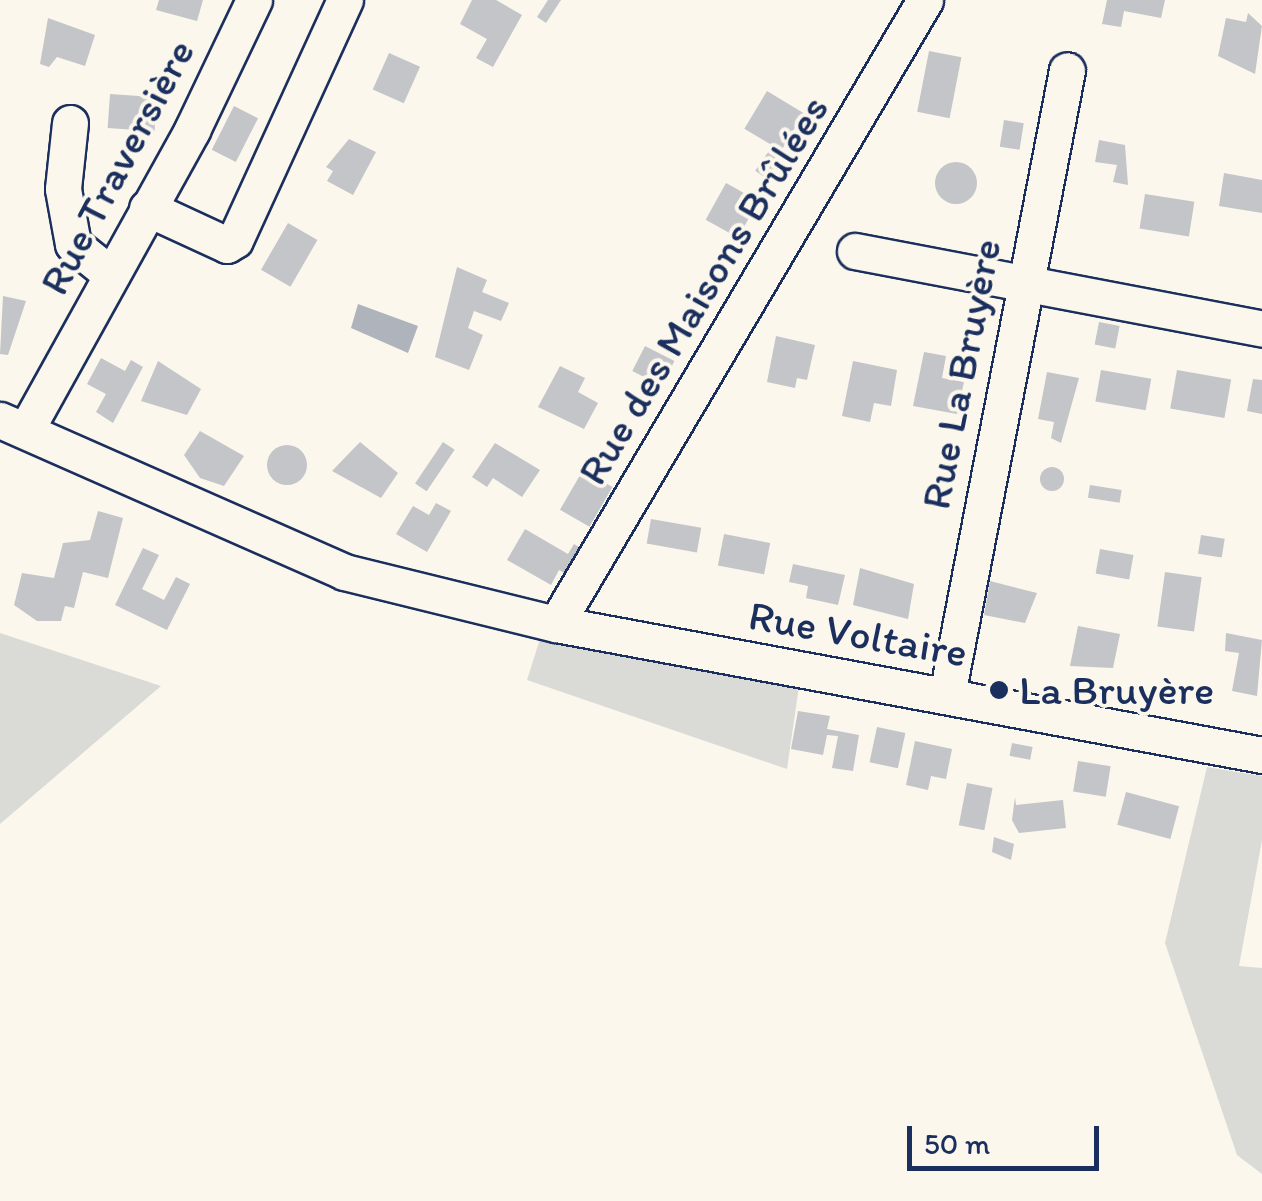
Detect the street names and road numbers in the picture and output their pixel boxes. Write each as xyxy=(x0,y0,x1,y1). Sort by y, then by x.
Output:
street label: Rue Traversière xyxy=(29,32,205,302)
street label: Rue des Maisons Brûlées xyxy=(567,87,839,493)
street label: Rue La Bruyère xyxy=(910,235,1012,513)
street label: Rue Voltaire xyxy=(746,590,970,678)

